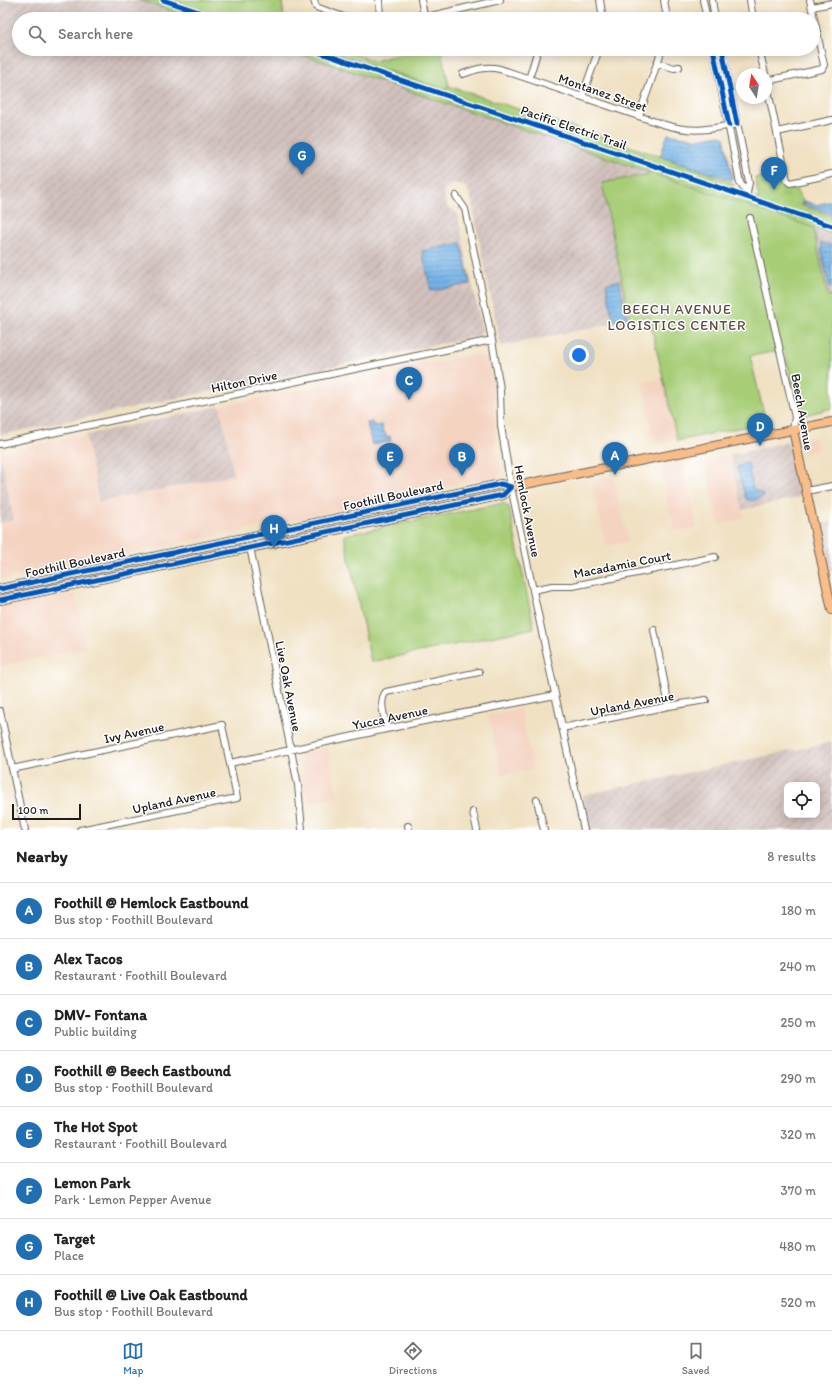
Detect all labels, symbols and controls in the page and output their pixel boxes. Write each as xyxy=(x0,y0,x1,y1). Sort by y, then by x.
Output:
search box xyxy=(12,12,820,56)
icon: search xyxy=(26,23,48,45)
text: Search here xyxy=(58,25,133,43)
north arrow xyxy=(736,68,772,104)
street label: Montanez Street xyxy=(557,70,649,115)
street label: Pacific Electric Trail xyxy=(519,102,629,153)
pin: G xyxy=(289,142,315,175)
pin: F xyxy=(761,157,787,190)
district label: BEECH AVENUE LOGISTICS CENTER xyxy=(607,301,747,334)
your location xyxy=(569,345,589,365)
street label: Hilton Drive xyxy=(210,367,278,396)
pin: C xyxy=(396,367,422,400)
street label: Beech Avenue xyxy=(788,372,817,452)
pin: D xyxy=(747,413,773,446)
pin: A xyxy=(602,442,628,475)
pin: E xyxy=(377,443,403,476)
pin: B xyxy=(449,443,475,476)
street label: Hemlock Avenue xyxy=(511,464,544,558)
street label: Foothill Boulevard xyxy=(342,478,444,513)
pin: H xyxy=(261,515,287,548)
street label: Foothill Boulevard xyxy=(24,545,126,580)
street label: Macadamia Court xyxy=(572,548,672,581)
street label: Live Oak Avenue xyxy=(272,640,305,733)
street label: Upland Avenue xyxy=(589,688,675,719)
street label: Yucca Avenue xyxy=(351,702,429,733)
street label: Ivy Avenue xyxy=(103,719,166,746)
map controls xyxy=(784,782,820,818)
button: locate xyxy=(784,782,820,818)
street label: Upland Avenue xyxy=(131,784,217,817)
scale bar xyxy=(12,802,81,821)
text: 100 m xyxy=(18,804,48,817)
text: Nearby xyxy=(16,846,68,866)
text: 8 results xyxy=(767,849,816,864)
text: Foothill @ Hemlock Eastbound xyxy=(54,894,249,912)
text: A xyxy=(25,903,33,918)
text: 180 m xyxy=(781,903,816,918)
text: Bus stop · Foothill Boulevard xyxy=(54,912,213,927)
text: Alex Tacos xyxy=(54,950,123,968)
text: B xyxy=(25,959,33,974)
text: 240 m xyxy=(779,959,816,974)
text: Restaurant · Foothill Boulevard xyxy=(54,968,227,983)
text: DMV- Fontana xyxy=(54,1006,147,1024)
text: C xyxy=(25,1015,33,1030)
text: 250 m xyxy=(780,1015,816,1030)
text: Public building xyxy=(54,1024,137,1039)
text: Foothill @ Beech Eastbound xyxy=(54,1062,231,1080)
text: D xyxy=(25,1071,33,1086)
text: 290 m xyxy=(780,1071,816,1086)
text: Bus stop · Foothill Boulevard xyxy=(54,1080,213,1095)
text: The Hot Spot xyxy=(54,1118,138,1136)
text: E xyxy=(25,1127,33,1142)
text: 320 m xyxy=(780,1127,816,1142)
text: Restaurant · Foothill Boulevard xyxy=(54,1136,227,1151)
text: Lemon Park xyxy=(54,1174,130,1192)
text: F xyxy=(26,1183,32,1198)
text: 370 m xyxy=(781,1183,816,1198)
text: Park · Lemon Pepper Avenue xyxy=(54,1192,211,1207)
text: Target xyxy=(54,1230,95,1248)
text: G xyxy=(25,1239,33,1254)
text: 480 m xyxy=(779,1239,816,1254)
text: Place xyxy=(54,1248,84,1263)
text: Foothill @ Live Oak Eastbound xyxy=(54,1286,248,1304)
text: H xyxy=(25,1295,34,1310)
text: 520 m xyxy=(780,1295,816,1310)
text: Bus stop · Foothill Boulevard xyxy=(54,1304,213,1319)
tab: Map xyxy=(122,1340,144,1377)
tab: Directions xyxy=(389,1340,437,1377)
tab: Saved xyxy=(682,1340,710,1377)

